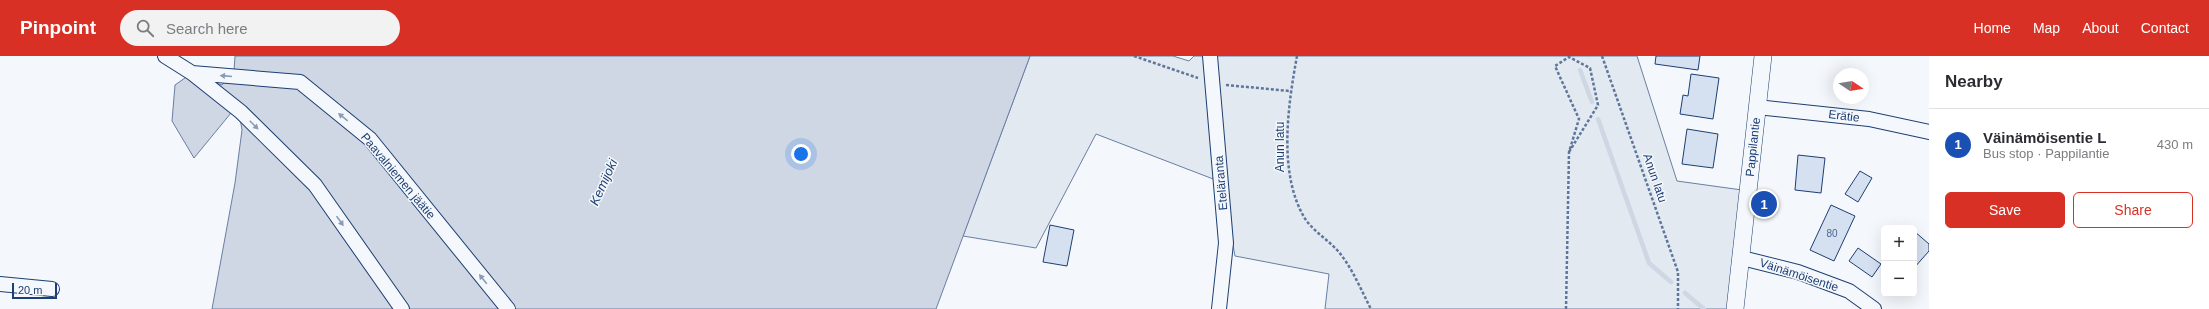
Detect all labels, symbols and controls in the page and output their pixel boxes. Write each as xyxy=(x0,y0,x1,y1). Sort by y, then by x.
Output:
search box xyxy=(120,10,400,46)
text: Pinpoint xyxy=(20,17,96,38)
icon: search xyxy=(134,17,156,39)
text: Search here xyxy=(166,20,248,37)
text: Home xyxy=(1974,20,2011,36)
text: Map xyxy=(2033,20,2060,36)
text: About xyxy=(2082,20,2119,36)
text: Contact xyxy=(2141,20,2189,36)
north arrow xyxy=(1833,68,1869,104)
one-way arrow xyxy=(220,72,232,79)
text: Nearby xyxy=(1945,72,2003,91)
street label: Erätie xyxy=(1828,107,1861,125)
one-way arrow xyxy=(338,113,349,122)
street label: Pappilantie xyxy=(1743,116,1763,177)
one-way arrow xyxy=(249,120,259,130)
street label: Anun latu xyxy=(1273,122,1287,172)
text: Väinämöisentie L xyxy=(1983,129,2106,146)
street label: Paavalniemen jäätie xyxy=(358,130,438,222)
text: 1 xyxy=(1954,137,1962,152)
text: 430 m xyxy=(2157,137,2193,152)
your location xyxy=(791,144,811,164)
text: Bus stop · Pappilantie xyxy=(1983,146,2109,161)
street label: Anun latu xyxy=(1640,152,1670,204)
street label: Eteläranta xyxy=(1212,155,1230,211)
water label: Kemijoki xyxy=(587,156,621,208)
pin: 1 xyxy=(1751,189,1777,219)
button: Save xyxy=(1945,192,2065,228)
button: Share xyxy=(2073,192,2193,228)
one-way arrow xyxy=(336,216,344,227)
map controls xyxy=(1881,225,1917,297)
button: + xyxy=(1881,225,1917,261)
house number: 80 xyxy=(1826,228,1838,239)
street label: Väinämöisentie xyxy=(1758,256,1840,294)
button: − xyxy=(1881,261,1917,297)
one-way arrow xyxy=(479,273,487,284)
scale bar xyxy=(12,281,57,300)
text: 20 m xyxy=(18,284,42,296)

